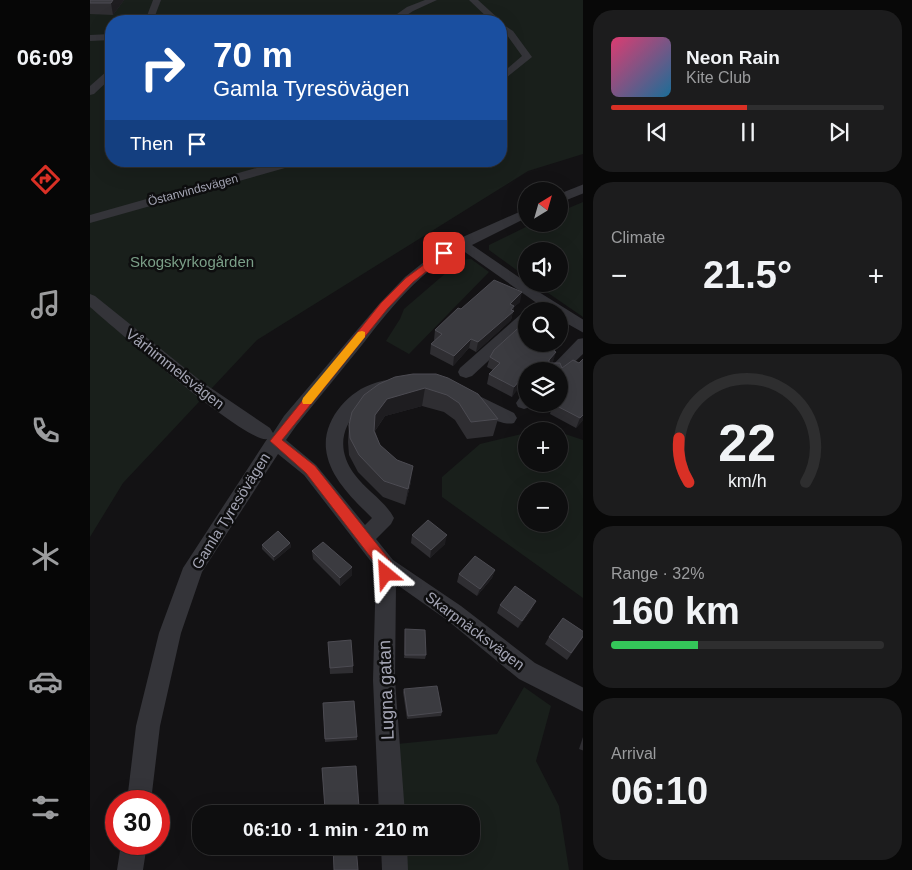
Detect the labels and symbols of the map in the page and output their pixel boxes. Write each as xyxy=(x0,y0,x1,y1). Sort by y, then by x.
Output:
street label: Östanvindsvägen xyxy=(146,171,240,209)
north arrow xyxy=(518,182,568,232)
pin xyxy=(423,232,465,274)
park label: Skogskyrkogården xyxy=(130,253,254,270)
street label: Vårhimmelsvägen xyxy=(123,325,228,412)
street label: Gamla Tyresövägen xyxy=(188,449,273,572)
position arrow xyxy=(359,547,411,599)
street label: Skarpnäcksvägen xyxy=(423,588,528,673)
street label: Lugna gatan xyxy=(374,640,398,740)
speed limit sign: 30 xyxy=(105,790,170,855)

